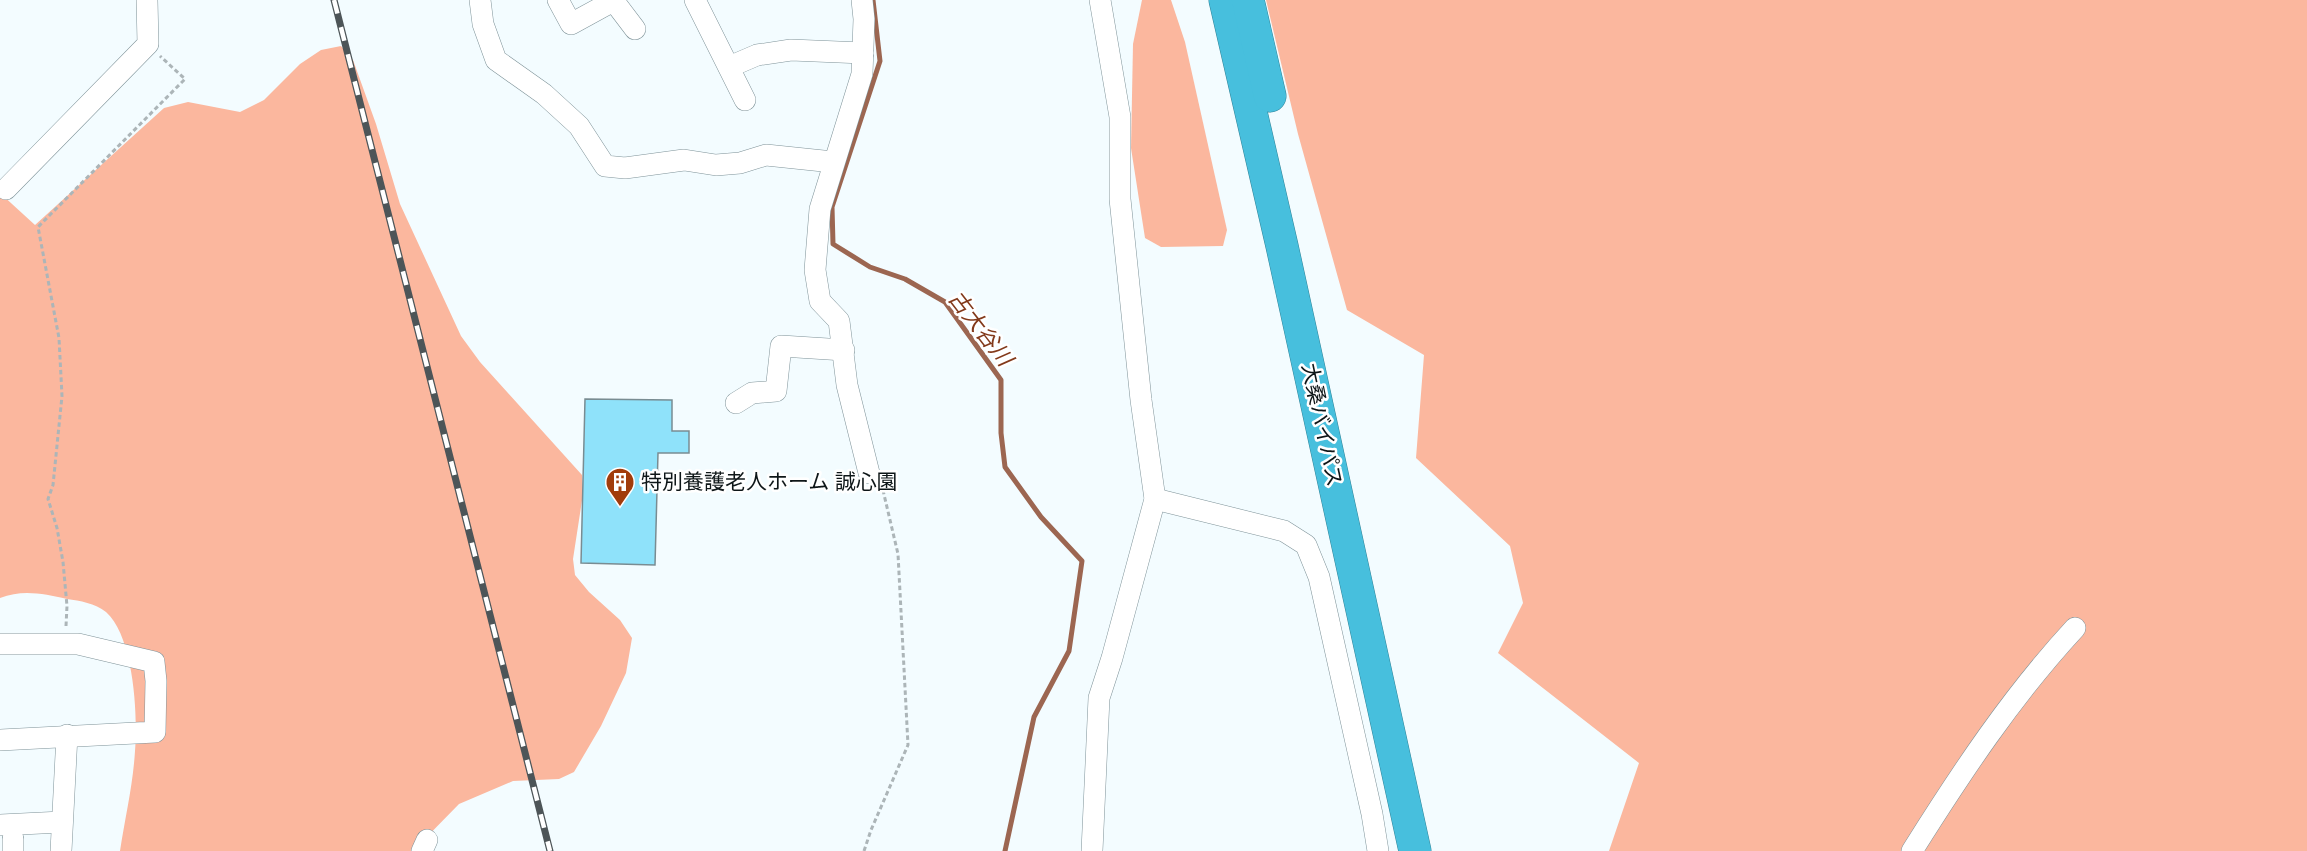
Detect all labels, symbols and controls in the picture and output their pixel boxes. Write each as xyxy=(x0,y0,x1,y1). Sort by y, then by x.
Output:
water label: 古大谷川 xyxy=(943,285,1020,373)
street label: 大桑バイパス xyxy=(1297,361,1349,489)
building icon: 特別養護老人ホーム 誠心園 xyxy=(604,466,636,508)
place label: 特別養護老人ホーム 誠心園 xyxy=(641,468,898,494)

